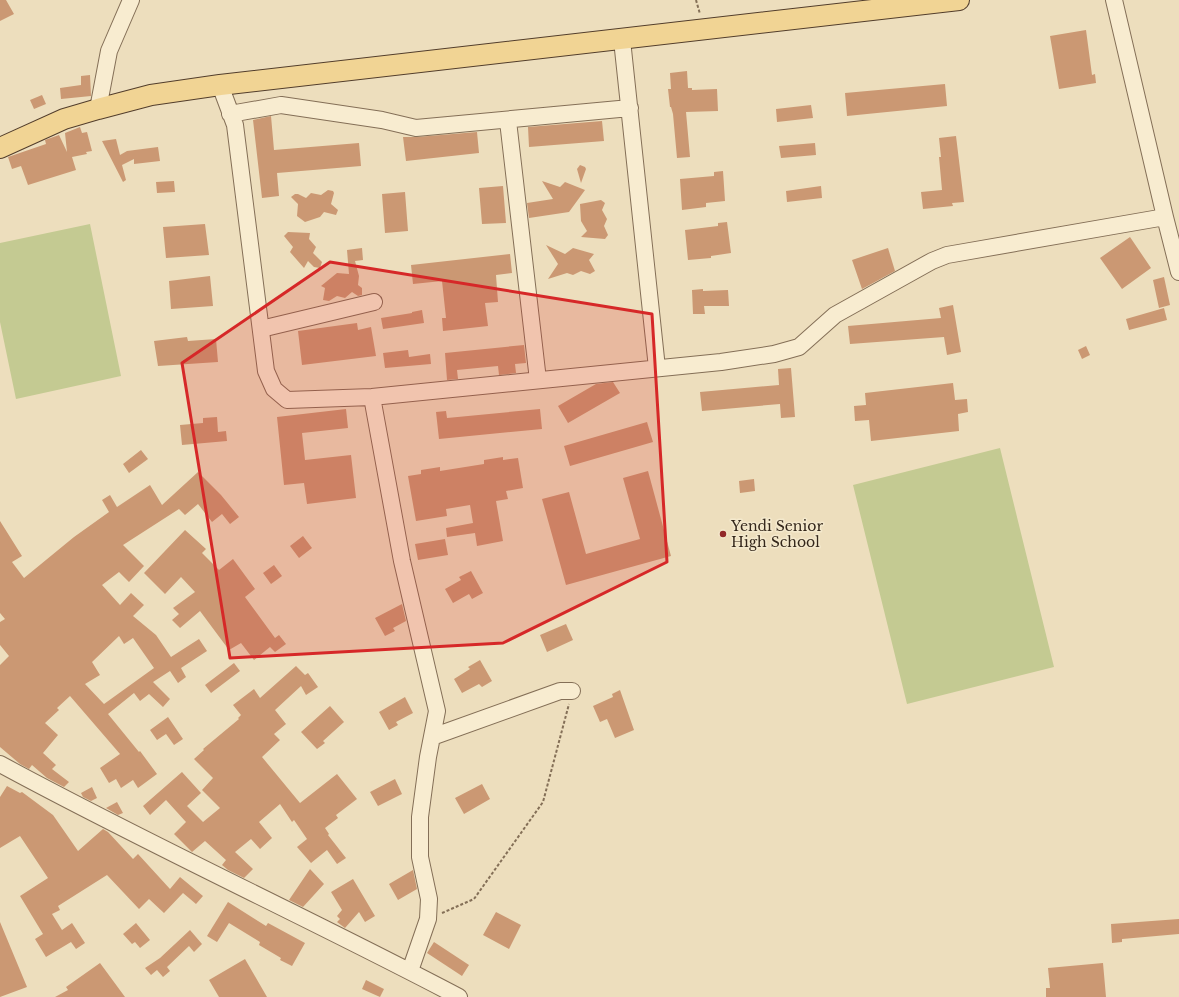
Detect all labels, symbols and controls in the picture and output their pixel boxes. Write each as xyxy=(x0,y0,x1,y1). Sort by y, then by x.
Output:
place label: Yendi Senior High School xyxy=(730,517,823,551)
marker: Yendi Senior High School xyxy=(718,529,728,539)

